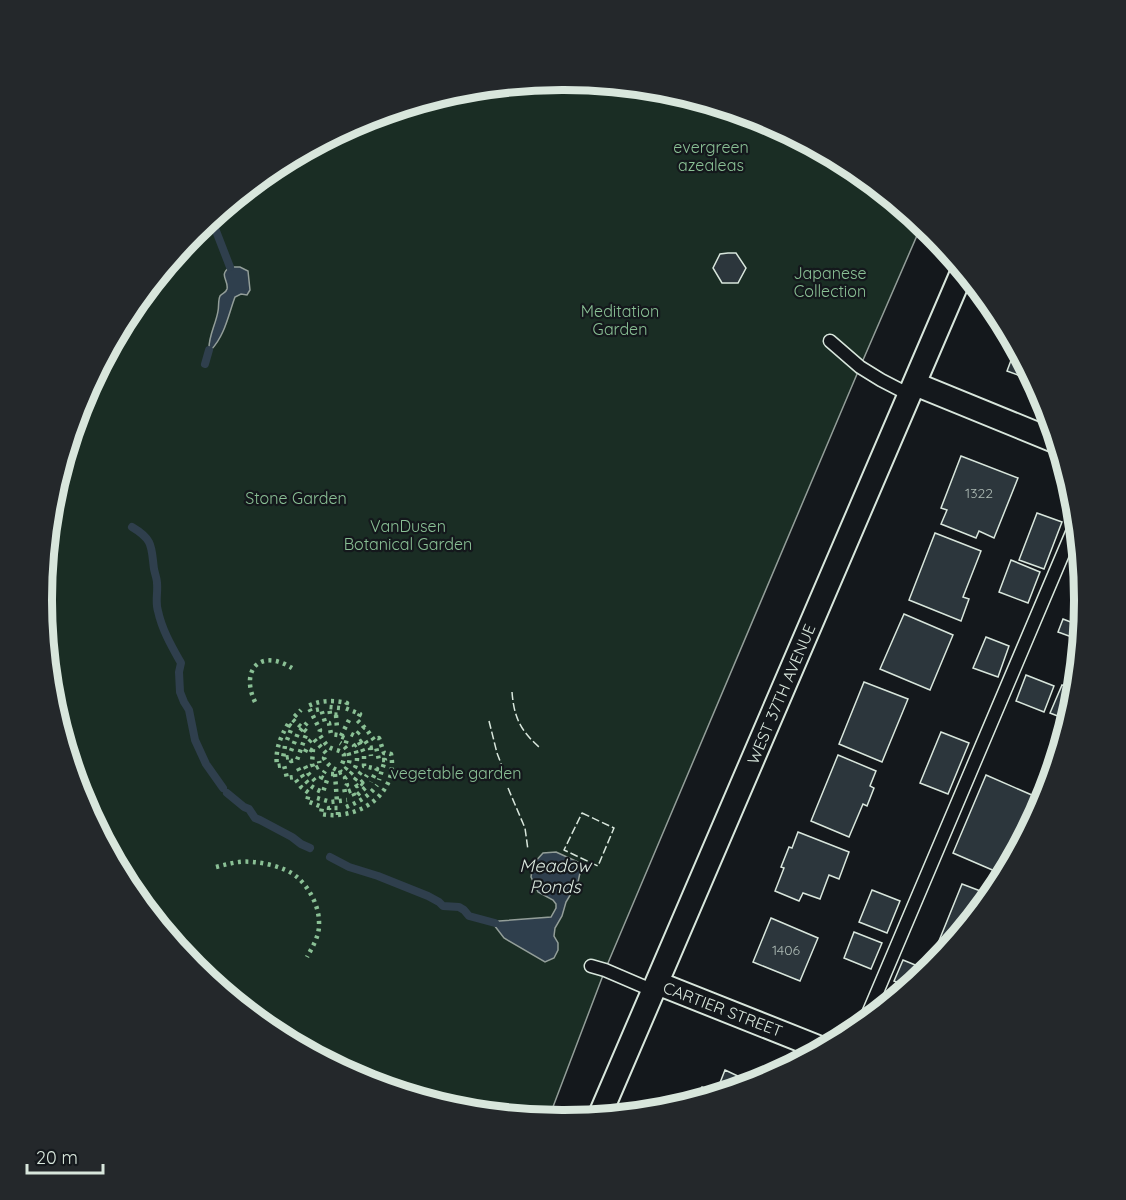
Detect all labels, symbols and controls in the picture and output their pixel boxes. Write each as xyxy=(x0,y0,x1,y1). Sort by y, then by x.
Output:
park label: evergreen azealeas xyxy=(673,137,749,175)
park label: Japanese Collection xyxy=(793,263,867,301)
park label: Meditation Garden xyxy=(581,301,659,339)
house number: 1322 xyxy=(965,484,993,502)
park label: Stone Garden xyxy=(245,488,347,508)
park label: VanDusen Botanical Garden xyxy=(344,516,472,554)
street label: WEST 37TH AVENUE xyxy=(742,621,820,767)
park label: vegetable garden xyxy=(390,763,522,783)
water label: Meadow Ponds xyxy=(519,854,593,898)
house number: 1406 xyxy=(772,941,801,959)
street label: CARTIER STREET xyxy=(660,977,786,1041)
scale bar xyxy=(27,1137,104,1175)
text: 20 m xyxy=(36,1146,78,1169)

